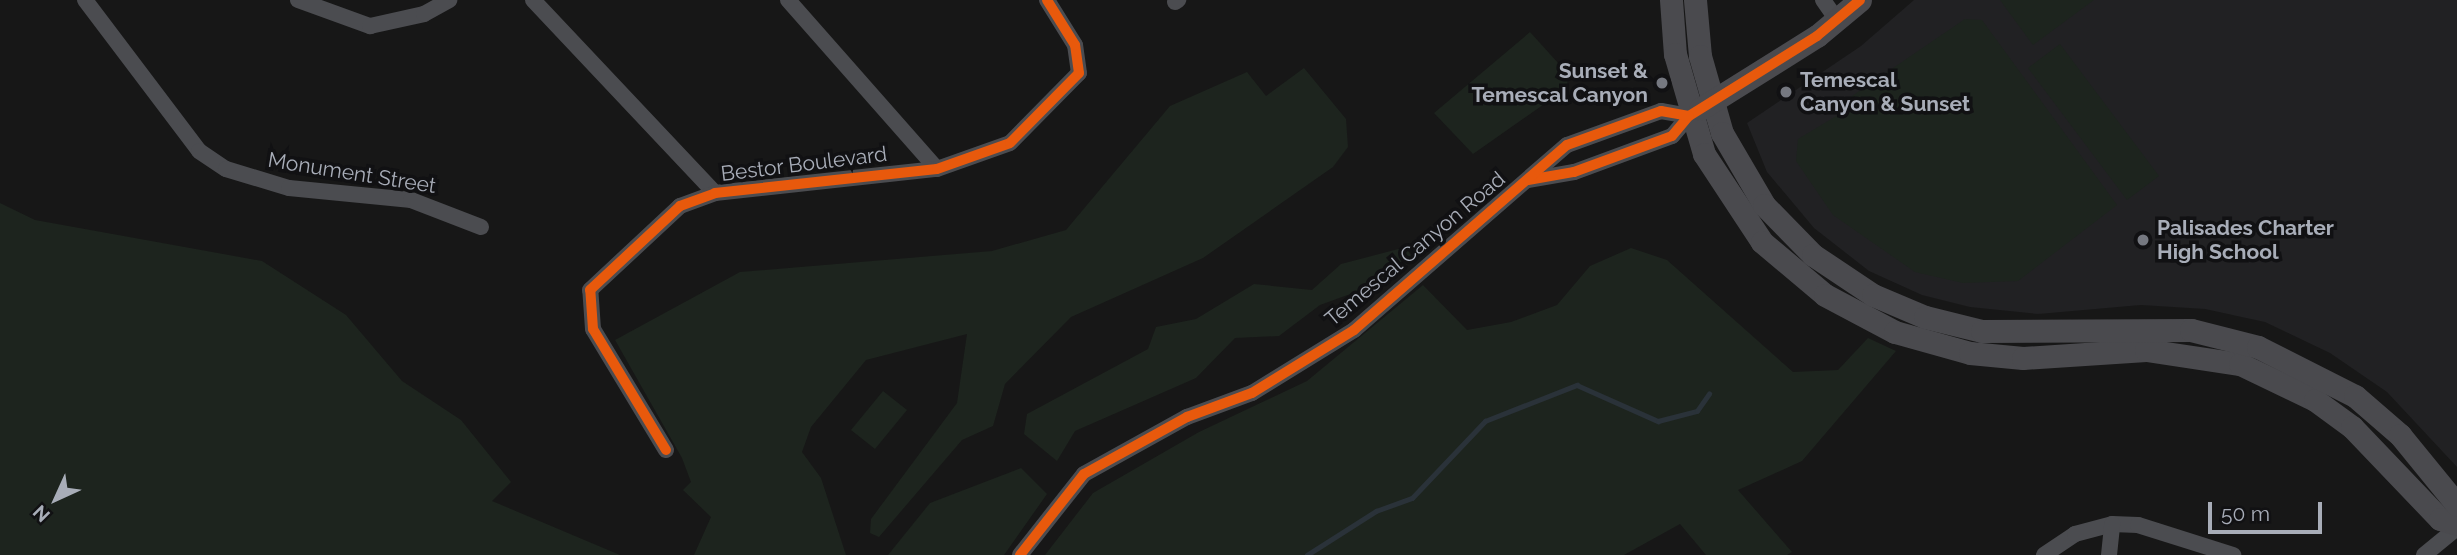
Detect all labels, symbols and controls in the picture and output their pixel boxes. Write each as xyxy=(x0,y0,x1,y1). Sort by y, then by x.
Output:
place label: Sunset & Temescal Canyon xyxy=(1471,58,1648,108)
place label: Temescal Canyon & Sunset xyxy=(1800,67,1970,117)
marker: Sunset & Temescal Canyon xyxy=(1654,75,1670,91)
marker: Temescal Canyon & Sunset xyxy=(1778,84,1794,100)
street label: Bestor Boulevard xyxy=(719,141,889,187)
street label: Monument Street xyxy=(266,147,438,199)
street label: Temescal Canyon Road xyxy=(1320,166,1510,332)
place label: Palisades Charter High School xyxy=(2157,215,2334,265)
marker: Palisades Charter High School xyxy=(2135,232,2151,248)
north arrow xyxy=(21,464,91,534)
scale bar xyxy=(2212,489,2326,532)
text: N xyxy=(28,501,54,527)
text: 50 m xyxy=(2221,501,2270,526)

